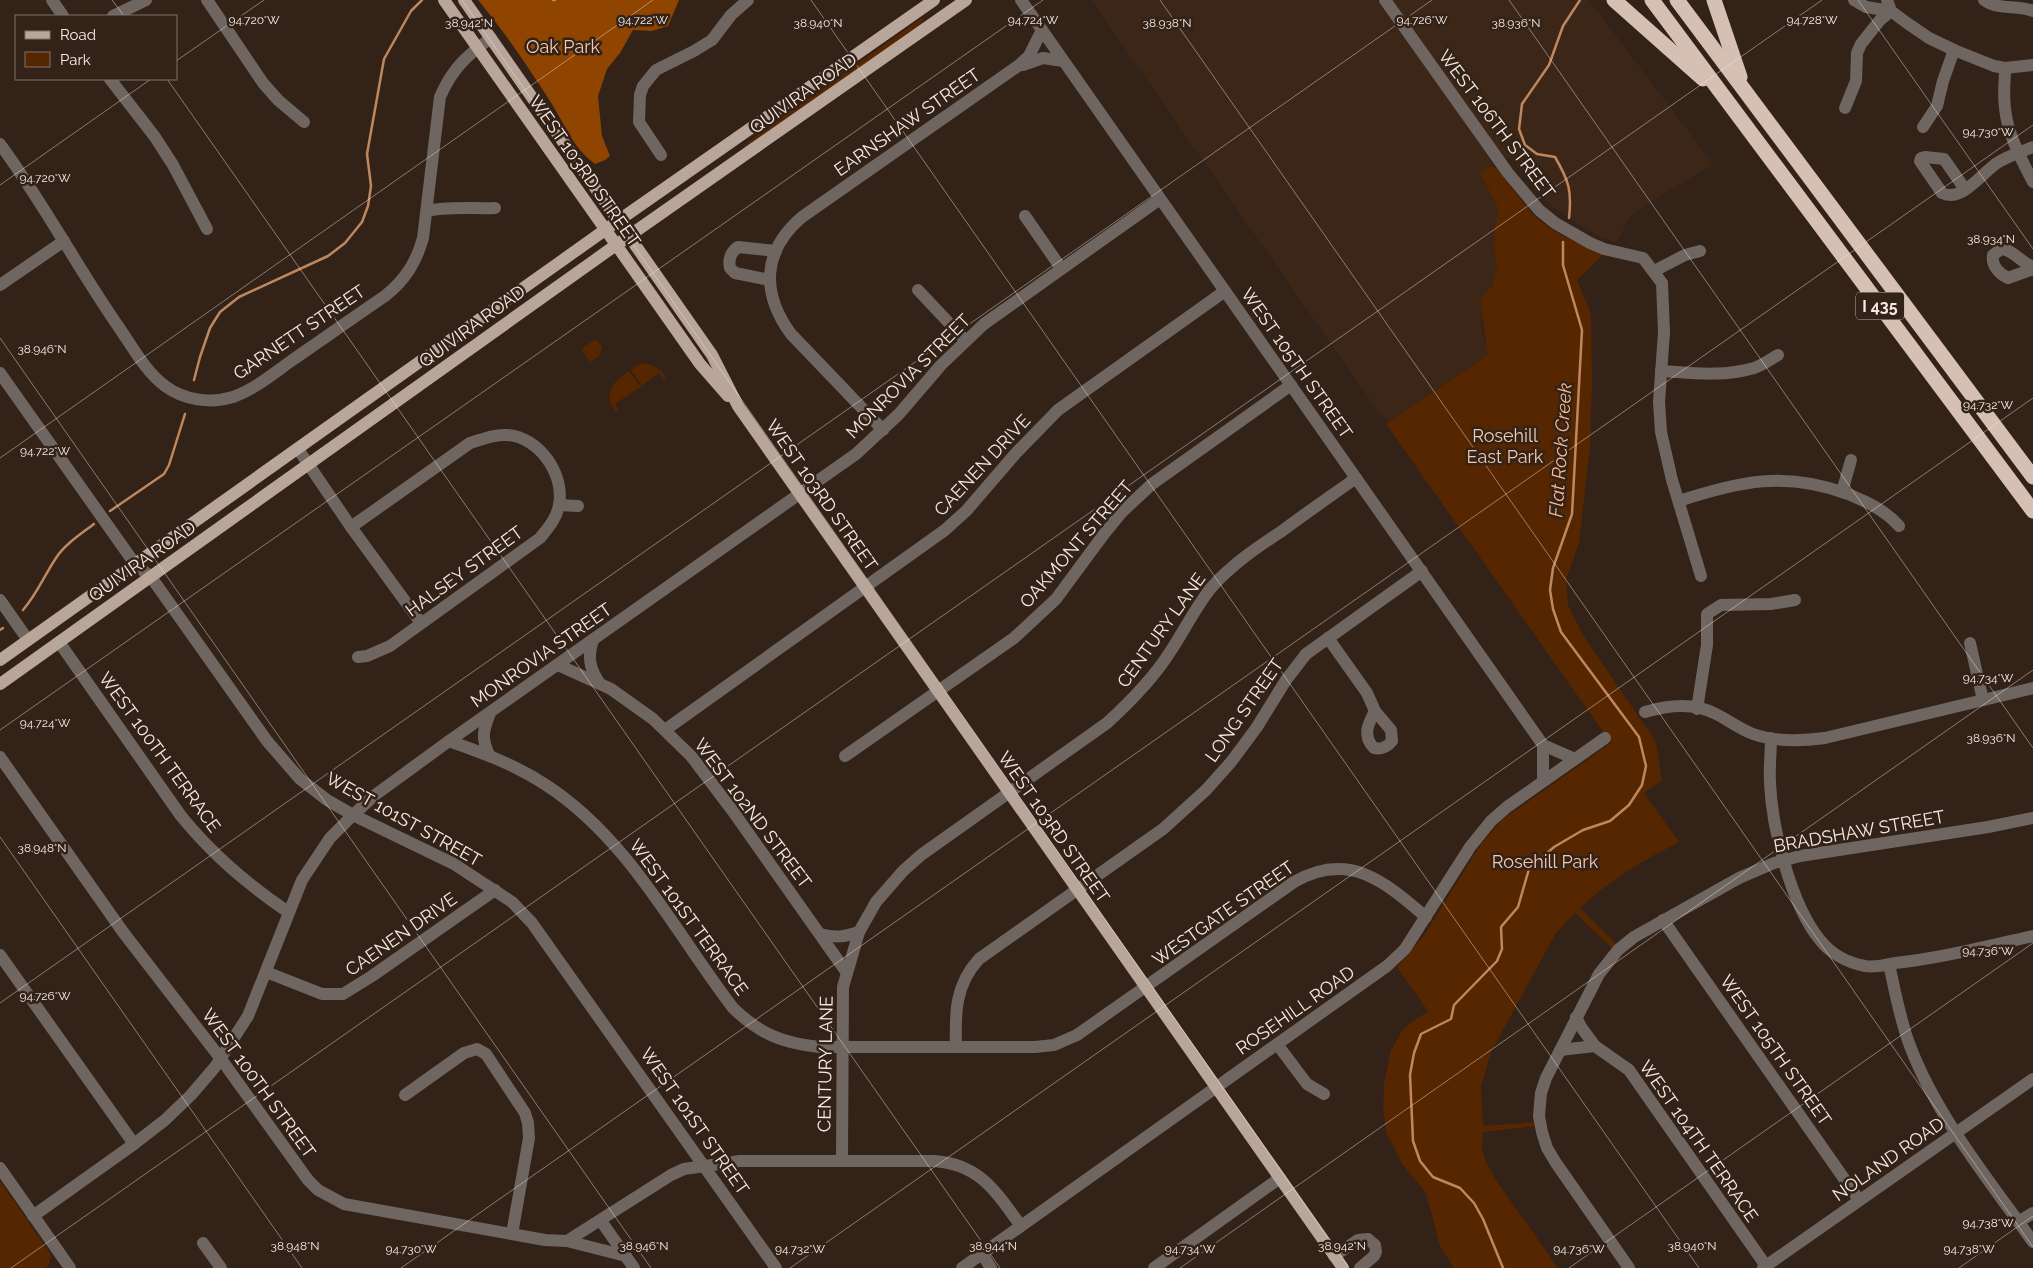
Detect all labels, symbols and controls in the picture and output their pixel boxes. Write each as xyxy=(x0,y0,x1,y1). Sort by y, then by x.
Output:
text: 94.720°W xyxy=(228,13,280,27)
text: 94.722°W xyxy=(618,13,668,27)
text: 94.724°W xyxy=(1008,13,1059,27)
text: 94.726°W xyxy=(1396,13,1448,27)
text: 94.728°W xyxy=(1786,13,1838,27)
legend xyxy=(15,15,178,80)
text: 38.942°N xyxy=(445,16,493,30)
text: 38.940°N xyxy=(794,16,842,30)
text: 38.938°N xyxy=(1143,16,1191,30)
text: 38.936°N xyxy=(1492,16,1540,30)
text: Road xyxy=(60,26,96,44)
park label: Oak Park xyxy=(526,36,601,57)
street label: WEST 106TH STREET xyxy=(1434,46,1560,202)
street label: QUIVIRA ROAD xyxy=(745,48,861,138)
text: Park xyxy=(60,51,91,69)
street label: EARNSHAW STREET xyxy=(830,64,984,180)
street label: WEST 103RD STREET xyxy=(525,91,645,251)
text: 94.730°W xyxy=(1962,125,2014,139)
text: 94.720°W xyxy=(19,171,71,185)
text: 38.934°N xyxy=(1967,232,2015,246)
street label: GARNETT STREET xyxy=(229,280,369,384)
street label: QUIVIRA ROAD xyxy=(415,280,529,372)
street label: WEST 105TH STREET xyxy=(1237,284,1357,442)
road number: I 435 xyxy=(1856,292,1904,320)
street label: MONROVIA STREET xyxy=(841,309,975,443)
text: 38.946°N xyxy=(17,342,67,356)
water label: Flat Rock Creek xyxy=(1544,382,1576,518)
text: 94.732°W xyxy=(1963,398,2014,412)
street label: CAENEN DRIVE xyxy=(930,410,1034,520)
street label: WEST 103RD STREET xyxy=(762,415,882,575)
park label: Rosehill East Park xyxy=(1467,425,1544,467)
text: 94.722°W xyxy=(20,444,70,458)
street label: OAKMONT STREET xyxy=(1015,476,1137,612)
street label: QUIVIRA ROAD xyxy=(84,516,200,606)
street label: HALSEY STREET xyxy=(401,521,527,621)
street label: CENTURY LANE xyxy=(1112,569,1210,691)
street label: MONROVIA STREET xyxy=(466,598,616,712)
street label: LONG STREET xyxy=(1201,654,1287,766)
street label: WEST 100TH TERRACE xyxy=(95,668,225,836)
text: 94.734°W xyxy=(1963,671,2014,685)
text: 94.724°W xyxy=(20,716,71,730)
text: 38.936°N xyxy=(1967,731,2015,745)
street label: WEST 102ND STREET xyxy=(690,734,816,892)
street label: WEST 103RD STREET xyxy=(994,747,1114,907)
street label: WEST 101ST STREET xyxy=(323,768,485,871)
street label: BRADSHAW STREET xyxy=(1772,806,1946,856)
street label: WEST 101ST TERRACE xyxy=(625,835,753,999)
text: 38.948°N xyxy=(18,841,66,855)
park label: Rosehill Park xyxy=(1492,851,1599,872)
street label: WESTGATE STREET xyxy=(1148,856,1298,970)
street label: CAENEN DRIVE xyxy=(341,888,461,980)
text: 94.736°W xyxy=(1962,944,2014,958)
street label: ROSEHILL ROAD xyxy=(1232,961,1358,1059)
street label: WEST 105TH STREET xyxy=(1716,971,1836,1129)
text: 94.726°W xyxy=(19,989,71,1003)
street label: CENTURY LANE xyxy=(813,996,837,1132)
street label: WEST 100TH STREET xyxy=(198,1004,320,1162)
street label: WEST 101ST STREET xyxy=(636,1043,754,1199)
street label: WEST 104TH TERRACE xyxy=(1635,1056,1763,1226)
street label: NOLAND ROAD xyxy=(1828,1113,1948,1205)
text: 94.738°W xyxy=(1962,1216,2014,1230)
text: 38.948°N xyxy=(271,1239,319,1253)
text: 38.946°N xyxy=(619,1239,669,1253)
text: 38.944°N xyxy=(969,1239,1017,1253)
text: 38.942°N xyxy=(1318,1239,1366,1253)
text: 38.940°N xyxy=(1668,1239,1716,1253)
text: 94.730°W xyxy=(385,1242,437,1256)
text: 94.732°W xyxy=(775,1242,826,1256)
text: 94.734°W xyxy=(1165,1242,1216,1256)
text: 94.736°W xyxy=(1553,1242,1605,1256)
text: 94.738°W xyxy=(1943,1242,1995,1256)

